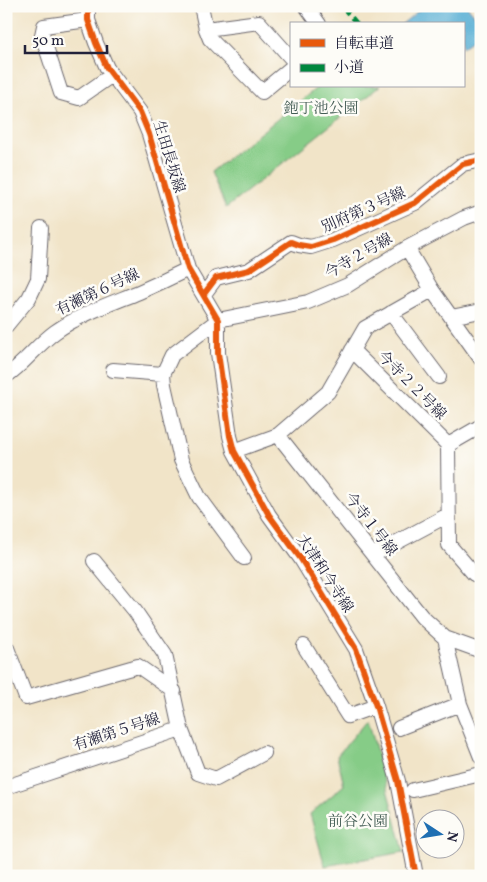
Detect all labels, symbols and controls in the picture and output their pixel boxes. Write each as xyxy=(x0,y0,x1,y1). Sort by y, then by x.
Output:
scale bar xyxy=(25,22,108,54)
legend xyxy=(290,22,464,88)
text: 50 m xyxy=(32,31,64,52)
text: 自転車道 xyxy=(334,34,394,55)
text: 小道 xyxy=(334,58,364,79)
park label: 鉋丁池公園 xyxy=(283,99,359,120)
street label: 生田長坂線 xyxy=(147,118,189,196)
street label: 別府第３号線 xyxy=(319,183,409,239)
street label: 今寺２号線 xyxy=(321,229,397,285)
street label: 有瀬第６号線 xyxy=(53,264,143,322)
street label: 今寺２２号線 xyxy=(372,347,450,425)
street label: 今寺１号線 xyxy=(339,489,401,561)
street label: 大津和今寺線 xyxy=(291,531,357,617)
street label: 有瀬第５号線 xyxy=(71,709,163,757)
north arrow xyxy=(414,810,464,860)
park label: 前谷公園 xyxy=(328,812,388,833)
text: N xyxy=(441,829,462,843)

